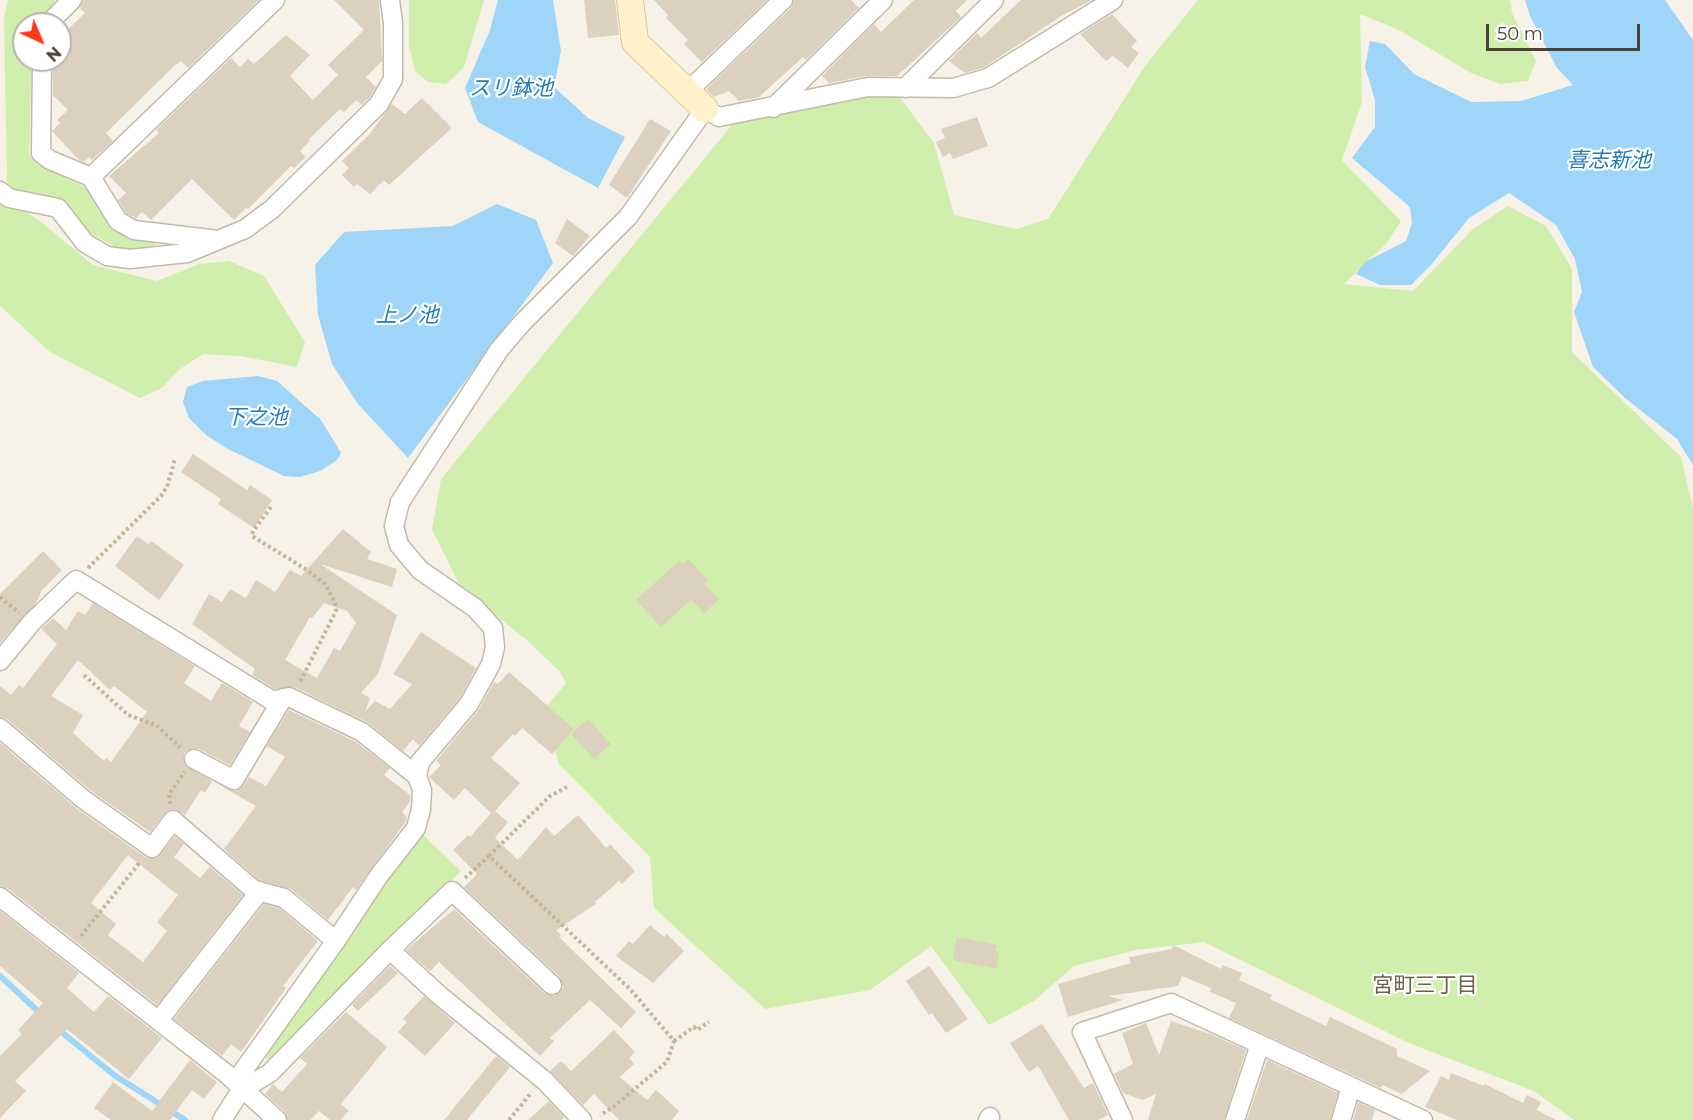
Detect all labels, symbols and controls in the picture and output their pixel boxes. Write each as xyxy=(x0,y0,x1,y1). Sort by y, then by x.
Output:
north arrow xyxy=(12,12,72,72)
scale bar xyxy=(1489,12,1644,50)
text: 50 m xyxy=(1497,23,1543,45)
text: N xyxy=(42,43,65,65)
water label: スリ鉢池 xyxy=(469,76,553,102)
water label: 喜志新池 xyxy=(1567,148,1651,174)
water label: 上ノ池 xyxy=(376,303,438,329)
water label: 下之池 xyxy=(225,405,287,431)
district label: 宮町三丁目 xyxy=(1373,973,1477,999)

